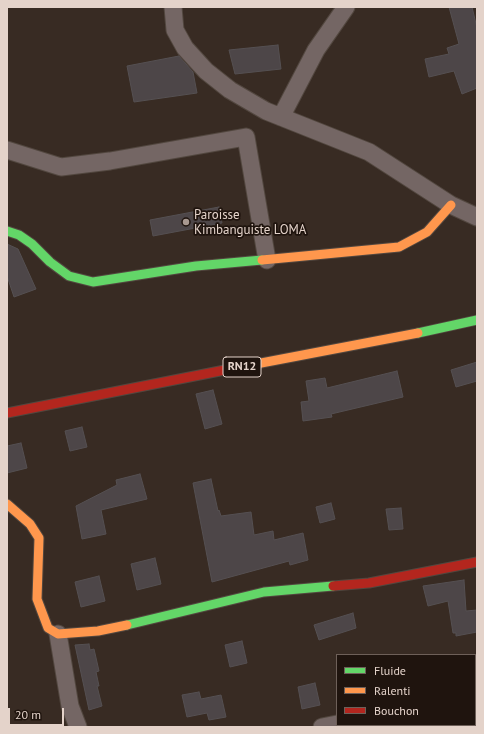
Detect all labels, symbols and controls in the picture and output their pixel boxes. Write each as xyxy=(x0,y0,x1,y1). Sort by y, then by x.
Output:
place label: Paroisse Kimbanguiste LOMA xyxy=(194,207,306,238)
marker: Paroisse Kimbanguiste LOMA xyxy=(181,217,191,227)
road number: RN12 xyxy=(223,357,261,377)
legend xyxy=(336,654,476,726)
text: Fluide xyxy=(374,663,406,678)
text: Ralenti xyxy=(374,683,410,698)
scale bar xyxy=(10,700,66,726)
text: Bouchon xyxy=(374,703,419,718)
text: 20 m xyxy=(15,707,41,722)

